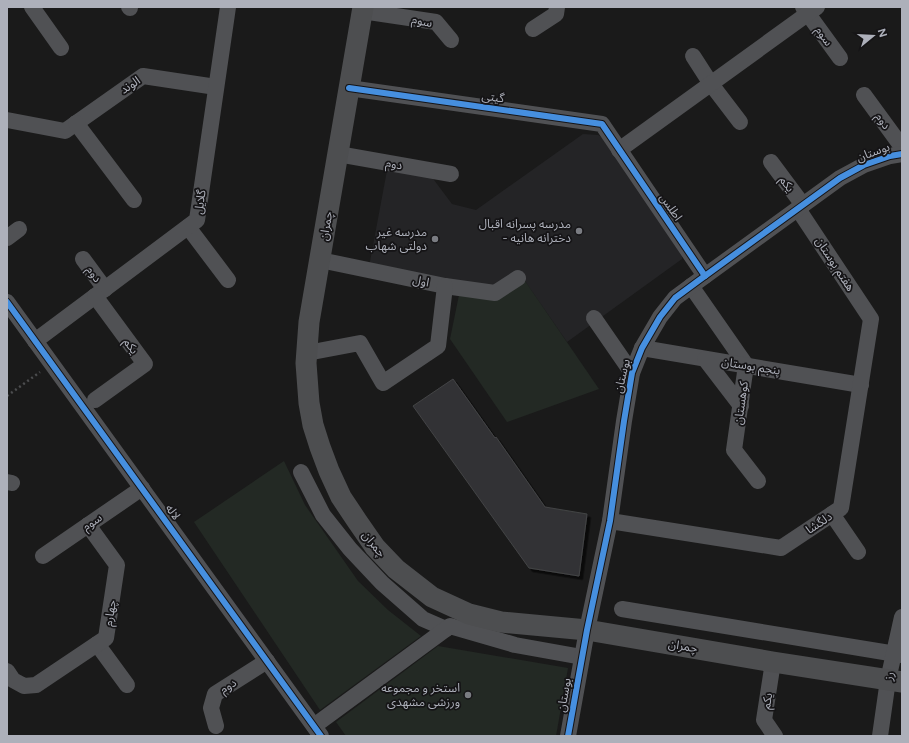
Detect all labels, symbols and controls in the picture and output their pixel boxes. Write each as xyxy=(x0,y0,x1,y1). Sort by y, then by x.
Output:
street label: سوم xyxy=(410,12,434,32)
north arrow xyxy=(853,16,893,56)
street label: سوم xyxy=(811,23,836,50)
text: N xyxy=(875,27,890,39)
street label: الوند xyxy=(117,73,143,97)
street label: گیتی xyxy=(481,88,506,106)
street label: دوم xyxy=(871,110,894,133)
street label: بوستان xyxy=(854,140,892,165)
street label: دوم xyxy=(384,156,404,174)
street label: یکم xyxy=(775,173,798,196)
street label: گلایل xyxy=(191,188,209,215)
street label: اطلس xyxy=(657,191,685,223)
street label: چمران xyxy=(317,210,336,242)
place label: مدرسه پسرانه اقبال - دخترانه هانیه xyxy=(479,217,571,245)
place label: مدرسه غیر دولتی شهاب xyxy=(366,225,427,253)
marker: مدرسه پسرانه اقبال - دخترانه هانیه xyxy=(574,226,584,236)
marker: مدرسه غیر دولتی شهاب xyxy=(430,234,440,244)
street label: هفتم بوستان xyxy=(811,234,858,295)
street label: دوم xyxy=(82,263,105,286)
street label: اول xyxy=(411,272,431,290)
street label: یکم xyxy=(119,335,142,358)
street label: پنجم بوستان xyxy=(720,354,782,380)
street label: بوستان xyxy=(611,358,633,394)
street label: کوهستان xyxy=(731,379,751,426)
street label: لاله xyxy=(163,501,183,523)
street label: دلگشا xyxy=(803,509,835,537)
street label: سوم xyxy=(79,510,106,535)
street label: چمران xyxy=(358,528,389,561)
street label: چهارم xyxy=(101,599,121,627)
street label: چمران xyxy=(667,637,699,656)
street label: رز xyxy=(881,670,897,683)
street label: دوم xyxy=(217,675,240,698)
street label: بوستان xyxy=(554,677,574,713)
place label: استخر و مجموعه ورزشی مشهدی xyxy=(381,681,460,709)
marker: استخر و مجموعه ورزشی مشهدی xyxy=(463,690,473,700)
street label: یکم xyxy=(759,692,777,711)

